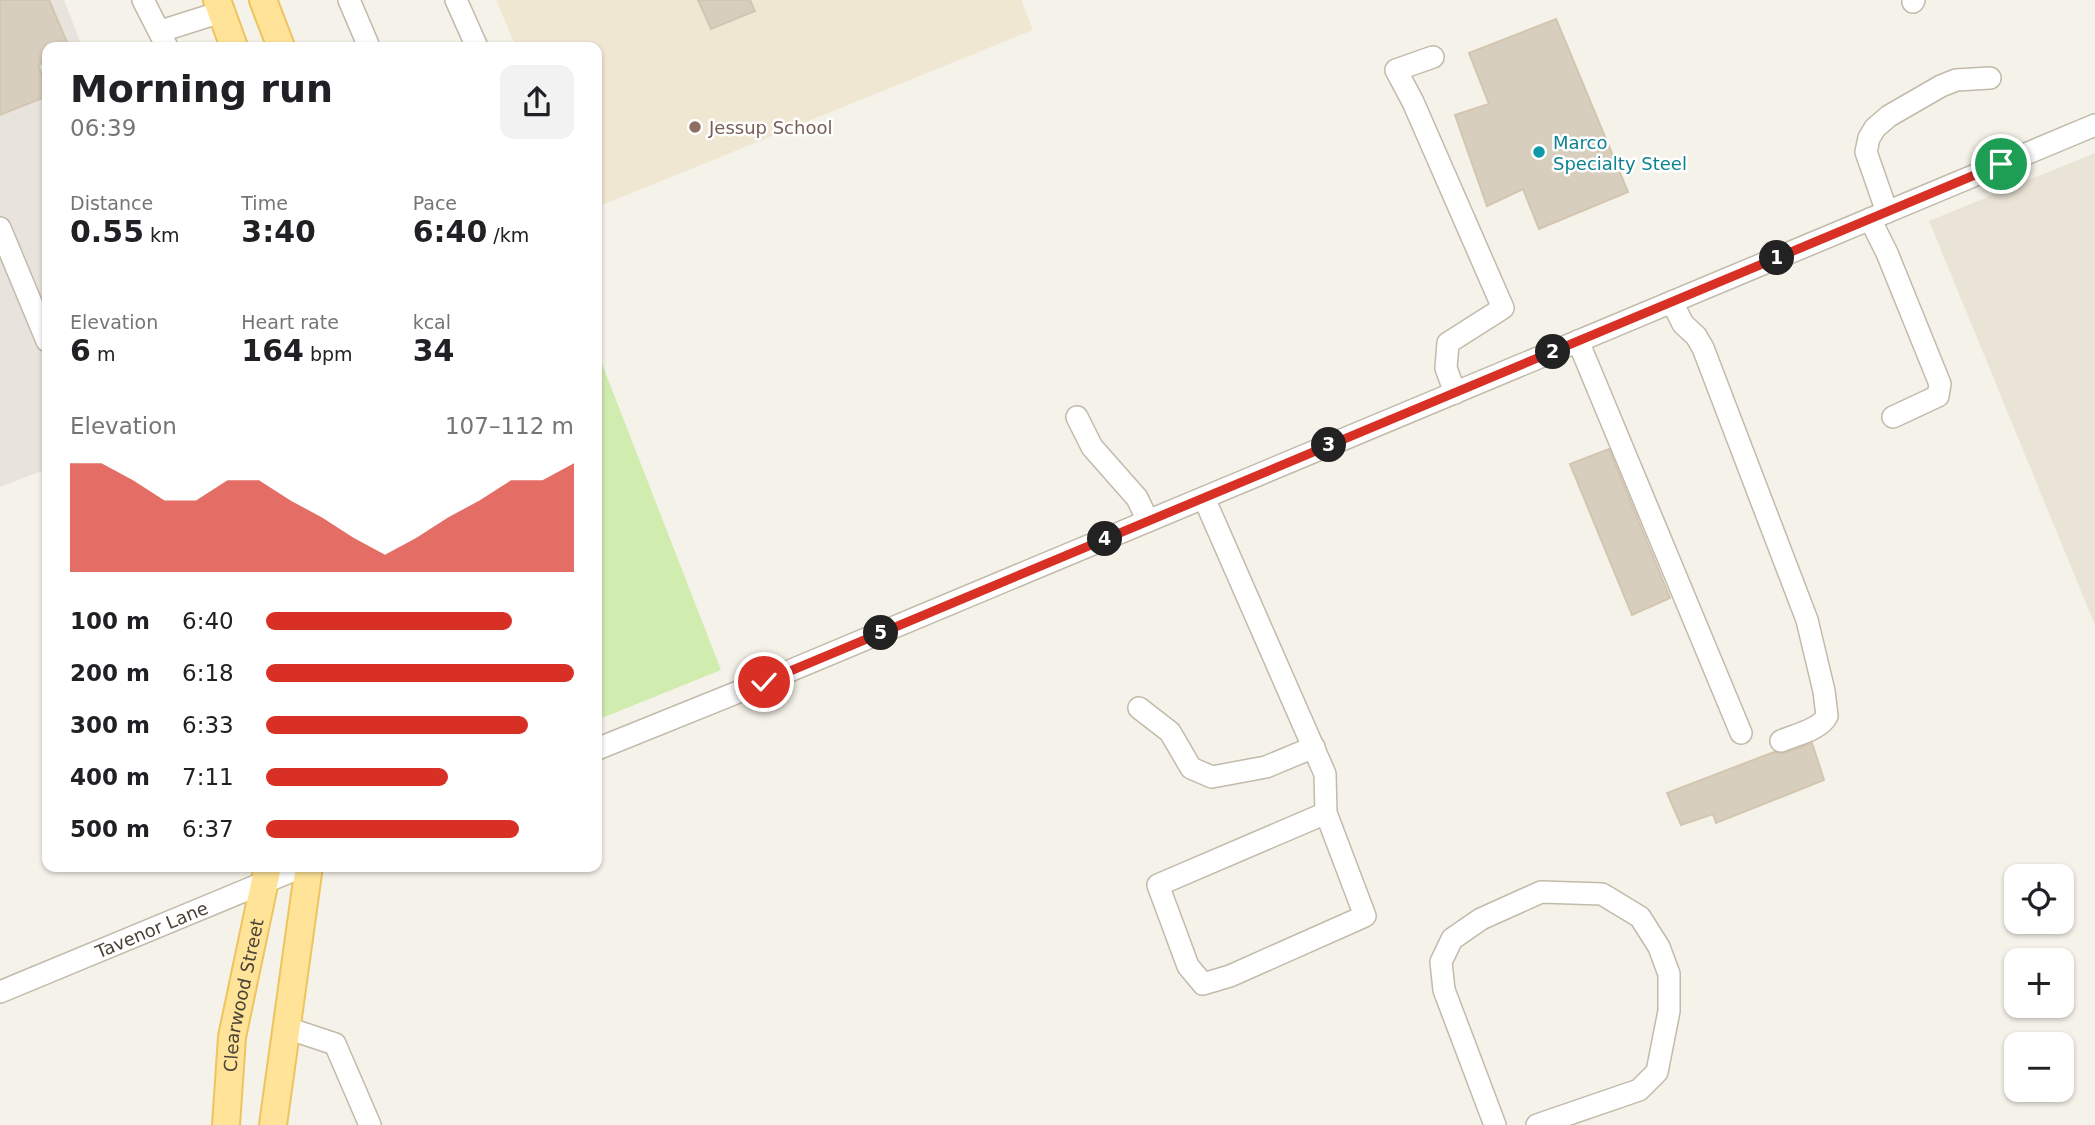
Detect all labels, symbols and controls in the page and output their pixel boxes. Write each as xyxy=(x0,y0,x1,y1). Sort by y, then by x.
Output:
button: share xyxy=(500,65,574,139)
text: Morning run xyxy=(70,67,333,111)
text: 06:39 xyxy=(70,115,136,141)
place label: Jessup School xyxy=(708,117,832,138)
marker: Jessup School xyxy=(687,119,703,135)
place label: Marco Specialty Steel xyxy=(1553,132,1687,174)
pin xyxy=(1971,134,2031,194)
marker: Marco Specialty Steel xyxy=(1531,144,1547,160)
icon: arrive xyxy=(1982,145,2020,183)
text: Distance xyxy=(70,192,153,214)
text: Time xyxy=(241,192,288,214)
text: Pace xyxy=(413,192,457,214)
text: 0.55 xyxy=(70,214,144,249)
text: 3:40 xyxy=(241,214,316,249)
text: 6:40 xyxy=(413,214,487,249)
text: km xyxy=(144,224,180,246)
text: /km xyxy=(487,224,529,246)
pin: 1 xyxy=(1760,240,1795,276)
text: 1 xyxy=(1770,246,1783,268)
text: Elevation xyxy=(70,311,158,333)
text: Heart rate xyxy=(241,311,339,333)
text: kcal xyxy=(413,311,451,333)
text: 6 xyxy=(70,333,91,368)
text: 164 xyxy=(241,333,304,368)
text: 34 xyxy=(413,333,454,368)
pin: 2 xyxy=(1536,334,1570,370)
text: 2 xyxy=(1546,340,1559,362)
text: m xyxy=(91,343,115,365)
text: bpm xyxy=(304,343,353,365)
text: Elevation xyxy=(70,413,177,439)
text: 107–112 m xyxy=(445,413,574,439)
pin: 3 xyxy=(1312,428,1346,462)
text: 3 xyxy=(1322,433,1335,455)
pin: 4 xyxy=(1088,522,1122,556)
text: 4 xyxy=(1098,527,1111,549)
text: 100 m xyxy=(70,608,150,634)
text: 6:40 xyxy=(182,608,234,634)
pin: 5 xyxy=(864,616,898,650)
text: 5 xyxy=(874,621,887,643)
pin xyxy=(734,652,794,712)
text: 200 m xyxy=(70,660,150,686)
text: 6:18 xyxy=(182,660,234,686)
icon: check xyxy=(745,663,783,701)
text: 300 m xyxy=(70,712,150,738)
text: 6:33 xyxy=(182,712,234,738)
text: 400 m xyxy=(70,764,150,790)
text: 7:11 xyxy=(182,764,234,790)
text: 500 m xyxy=(70,816,150,842)
text: 6:37 xyxy=(182,816,234,842)
map controls xyxy=(2004,864,2074,1102)
button: locate xyxy=(2004,864,2074,934)
street label: Tavenor Lane xyxy=(91,897,211,962)
street label: Clearwood Street xyxy=(219,917,267,1073)
button: + xyxy=(2004,948,2074,1018)
button: − xyxy=(2004,1032,2074,1102)

